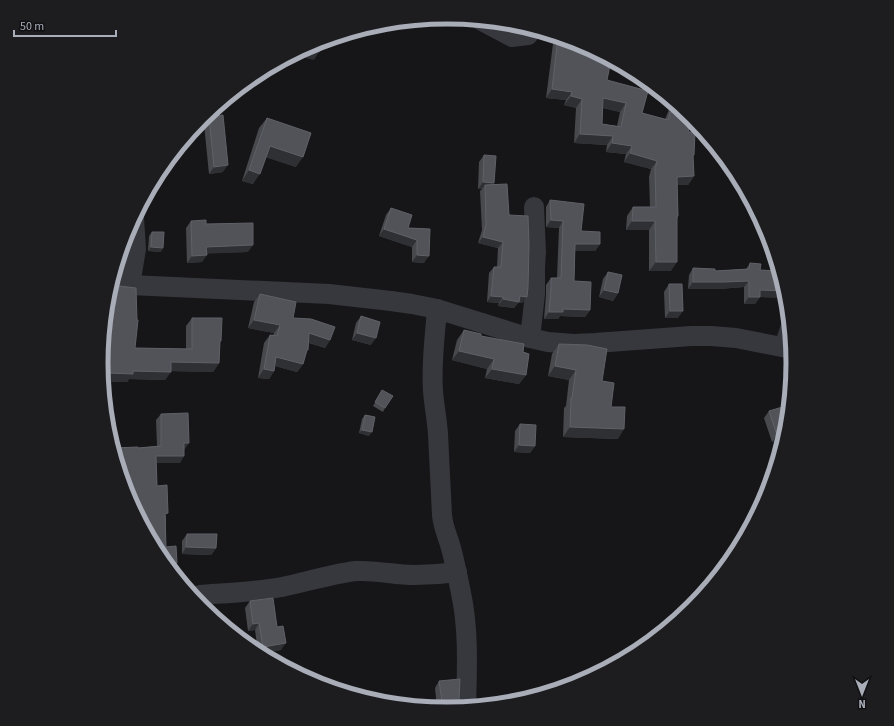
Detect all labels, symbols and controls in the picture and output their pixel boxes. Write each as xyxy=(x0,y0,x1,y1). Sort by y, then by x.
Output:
scale bar xyxy=(14,12,116,38)
text: 50 m xyxy=(20,18,44,35)
north arrow xyxy=(842,674,882,714)
text: N xyxy=(858,696,866,711)

